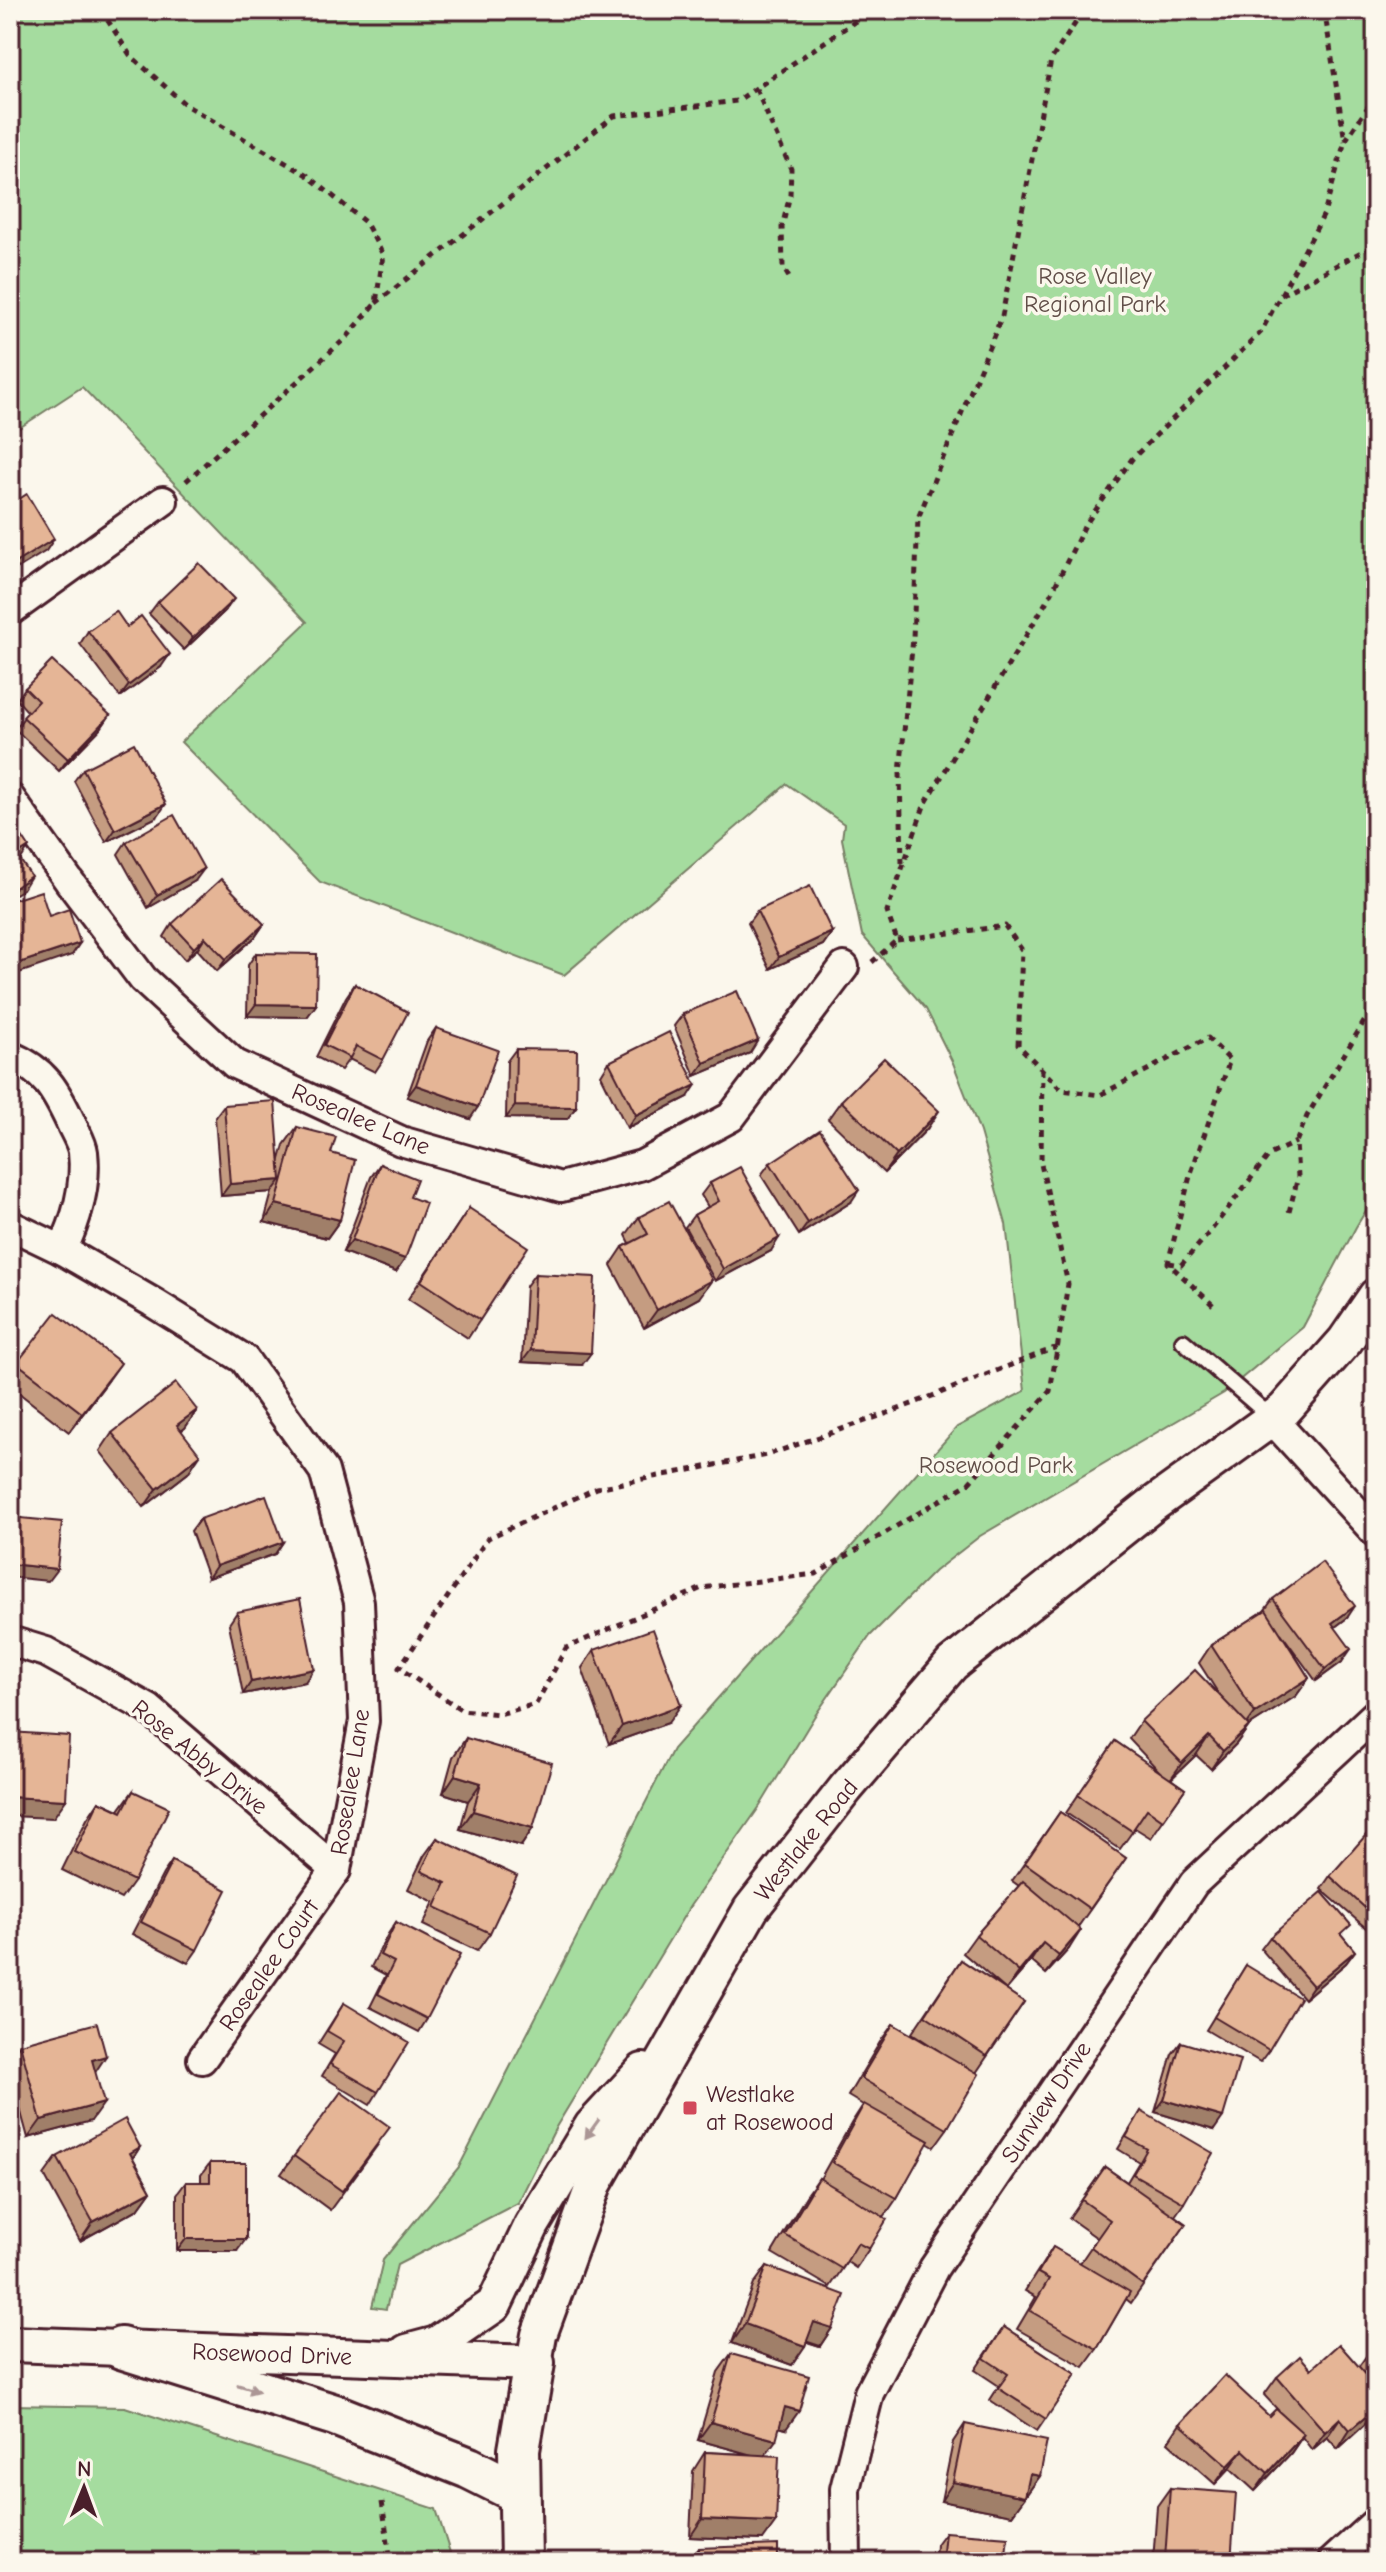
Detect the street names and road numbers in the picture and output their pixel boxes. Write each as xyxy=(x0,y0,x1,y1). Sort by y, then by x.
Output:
street label: Rosealee Lane xyxy=(288,1077,434,1161)
street label: Rose Abby Drive xyxy=(127,1694,273,1820)
street label: Rosealee Lane xyxy=(325,1707,375,1857)
street label: Westlake Road xyxy=(748,1773,864,1907)
street label: Rosealee Court xyxy=(213,1893,325,2036)
street label: Sunview Drive xyxy=(995,2036,1097,2168)
street label: Rosewood Drive xyxy=(191,2337,353,2371)

